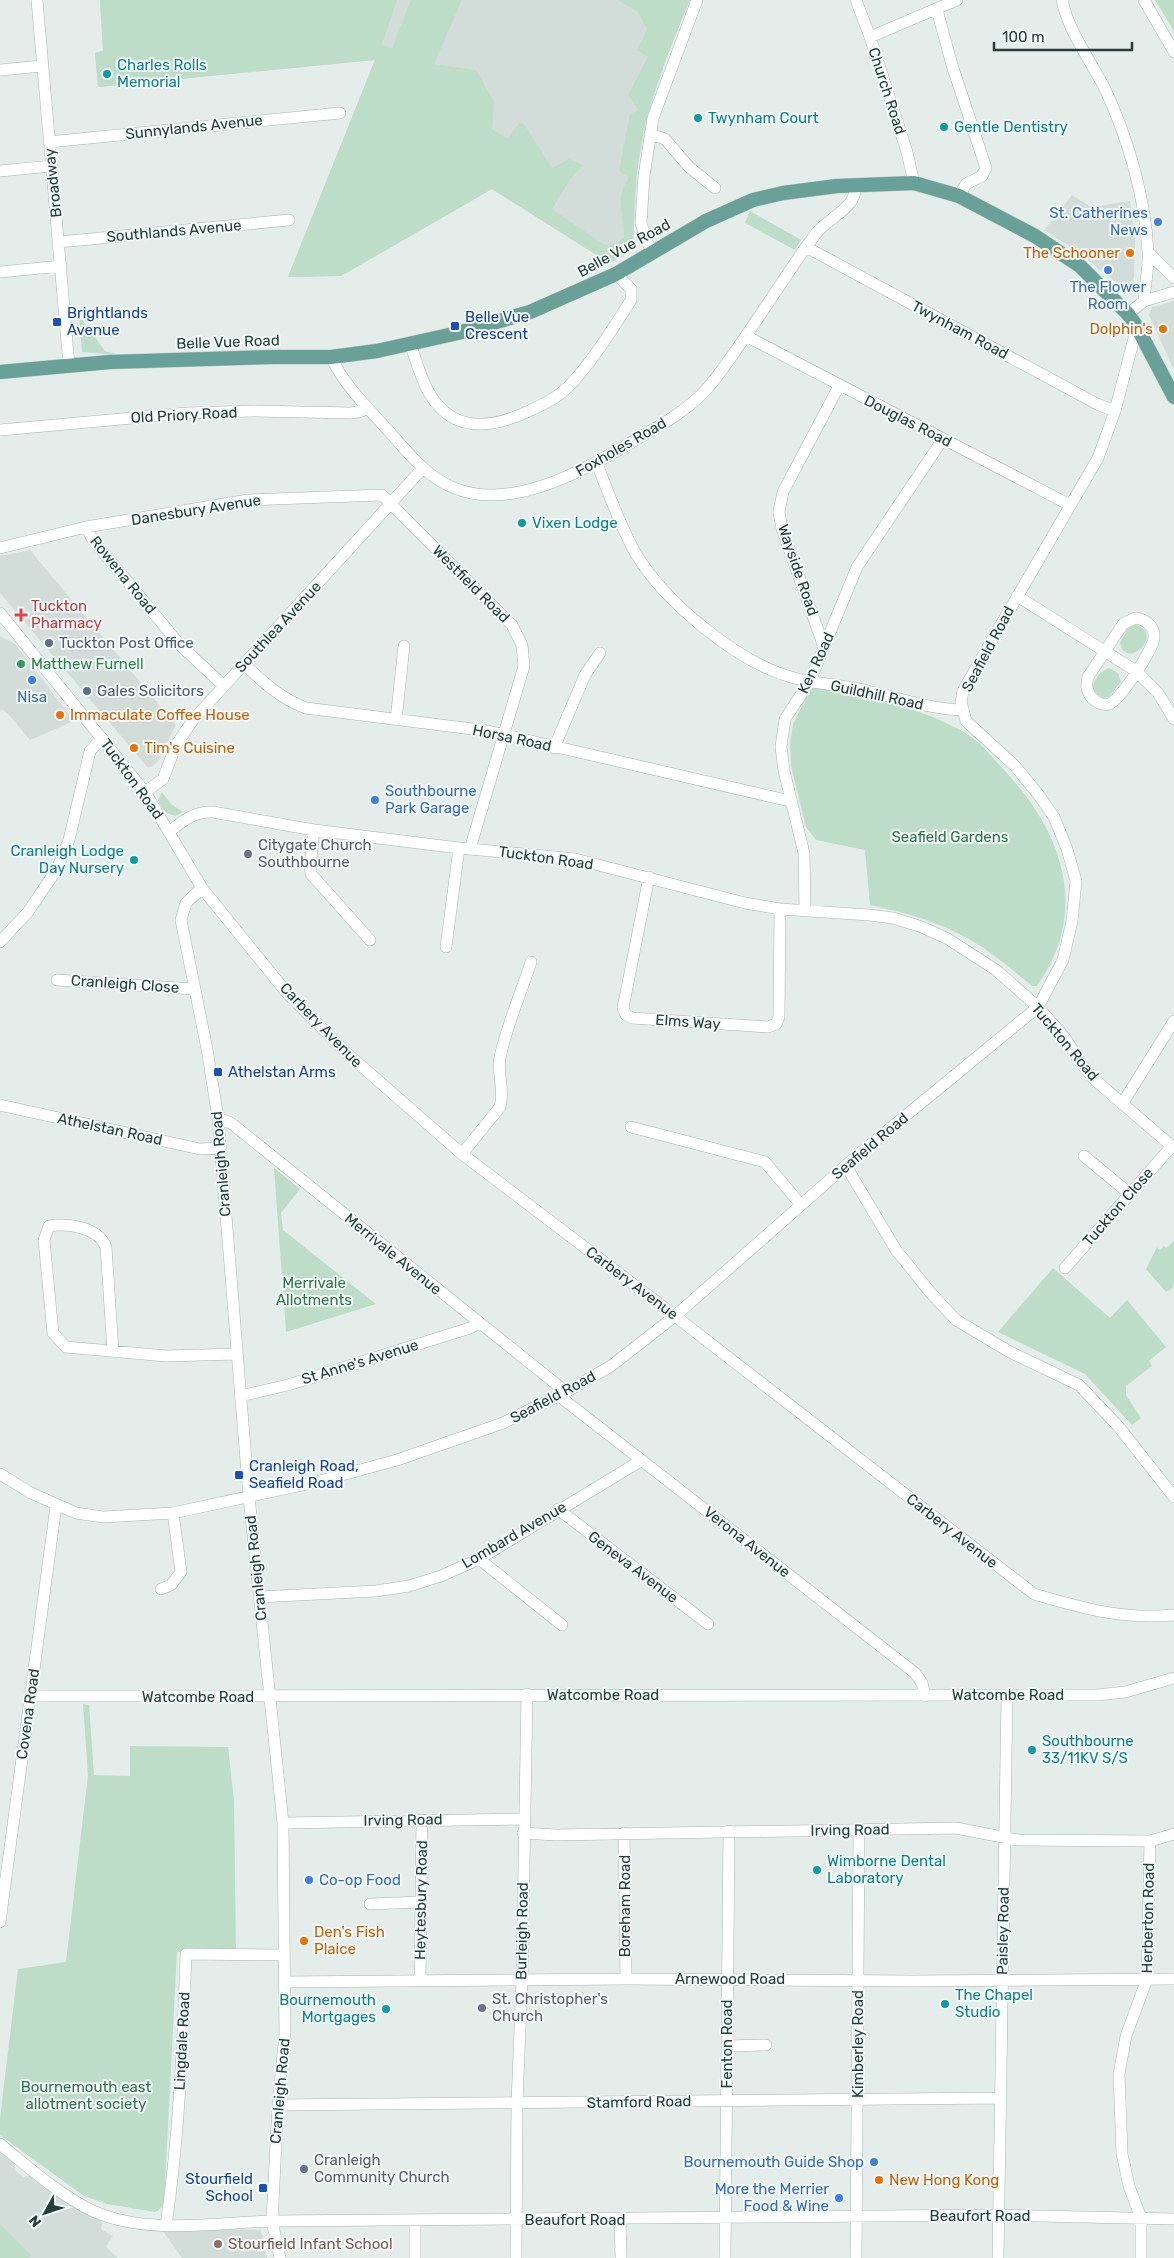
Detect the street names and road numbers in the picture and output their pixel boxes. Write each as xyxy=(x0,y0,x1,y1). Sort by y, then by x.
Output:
street label: Church Road xyxy=(864,45,910,137)
street label: Sunnylands Avenue xyxy=(124,111,264,143)
street label: Broadway xyxy=(40,147,66,219)
street label: Belle Vue Road xyxy=(574,215,674,281)
street label: Southlands Avenue xyxy=(106,216,242,246)
street label: Twynham Road xyxy=(909,297,1011,363)
street label: Belle Vue Road xyxy=(176,331,280,353)
street label: Douglas Road xyxy=(861,391,955,451)
street label: Old Priory Road xyxy=(130,403,238,427)
street label: Foxholes Road xyxy=(572,414,670,480)
street label: Danesbury Avenue xyxy=(130,491,262,529)
street label: Wayside Road xyxy=(774,522,822,618)
street label: Rowena Road xyxy=(86,532,160,618)
street label: Westfield Road xyxy=(429,542,513,626)
street label: Southlea Avenue xyxy=(231,578,325,676)
street label: Seafield Road xyxy=(958,603,1018,695)
street label: Ken Road xyxy=(794,630,838,696)
street label: Guildhill Road xyxy=(829,676,925,714)
street label: Horsa Road xyxy=(471,721,553,755)
street label: Tuckton Road xyxy=(97,735,167,823)
street label: Tuckton Road xyxy=(498,842,594,874)
street label: Cranleigh Close xyxy=(70,971,180,997)
street label: Carbery Avenue xyxy=(276,979,366,1071)
street label: Tuckton Road xyxy=(1027,1000,1103,1084)
street label: Elms Way xyxy=(655,1011,721,1033)
street label: Athelstan Road xyxy=(56,1109,164,1149)
street label: Seafield Road xyxy=(828,1109,912,1183)
street label: Cranleigh Road xyxy=(207,1110,235,1218)
street label: Tuckton Close xyxy=(1079,1164,1157,1250)
street label: Merrivale Avenue xyxy=(341,1209,445,1299)
street label: Carbery Avenue xyxy=(582,1243,682,1323)
street label: St Anne's Avenue xyxy=(299,1336,421,1388)
street label: Seafield Road xyxy=(507,1367,599,1427)
street label: Carbery Avenue xyxy=(903,1490,1001,1572)
street label: Lombard Avenue xyxy=(459,1498,569,1572)
street label: Verona Avenue xyxy=(700,1503,794,1581)
street label: Cranleigh Road xyxy=(242,1514,270,1622)
street label: Geneva Avenue xyxy=(584,1527,682,1607)
street label: Covena Road xyxy=(13,1668,43,1760)
street label: Watcombe Road xyxy=(547,1686,659,1704)
street label: Watcombe Road xyxy=(952,1686,1064,1704)
street label: Watcombe Road xyxy=(142,1688,254,1706)
street label: Irving Road xyxy=(363,1810,443,1830)
street label: Irving Road xyxy=(810,1820,890,1840)
street label: Heytesbury Road xyxy=(411,1840,431,1960)
street label: Boreham Road xyxy=(616,1855,634,1957)
street label: Herberton Road xyxy=(1138,1863,1158,1973)
street label: Burleigh Road xyxy=(512,1882,532,1980)
street label: Paisley Road xyxy=(993,1887,1013,1975)
street label: Arnewood Road xyxy=(675,1970,785,1988)
street label: Kimberley Road xyxy=(849,1990,867,2098)
street label: Lingdale Road xyxy=(170,1991,194,2091)
street label: Fenton Road xyxy=(718,2000,736,2088)
street label: Cranleigh Road xyxy=(266,2037,294,2145)
street label: Stamford Road xyxy=(587,2092,691,2112)
street label: Beaufort Road xyxy=(930,2207,1030,2225)
street label: Beaufort Road xyxy=(525,2211,625,2229)

